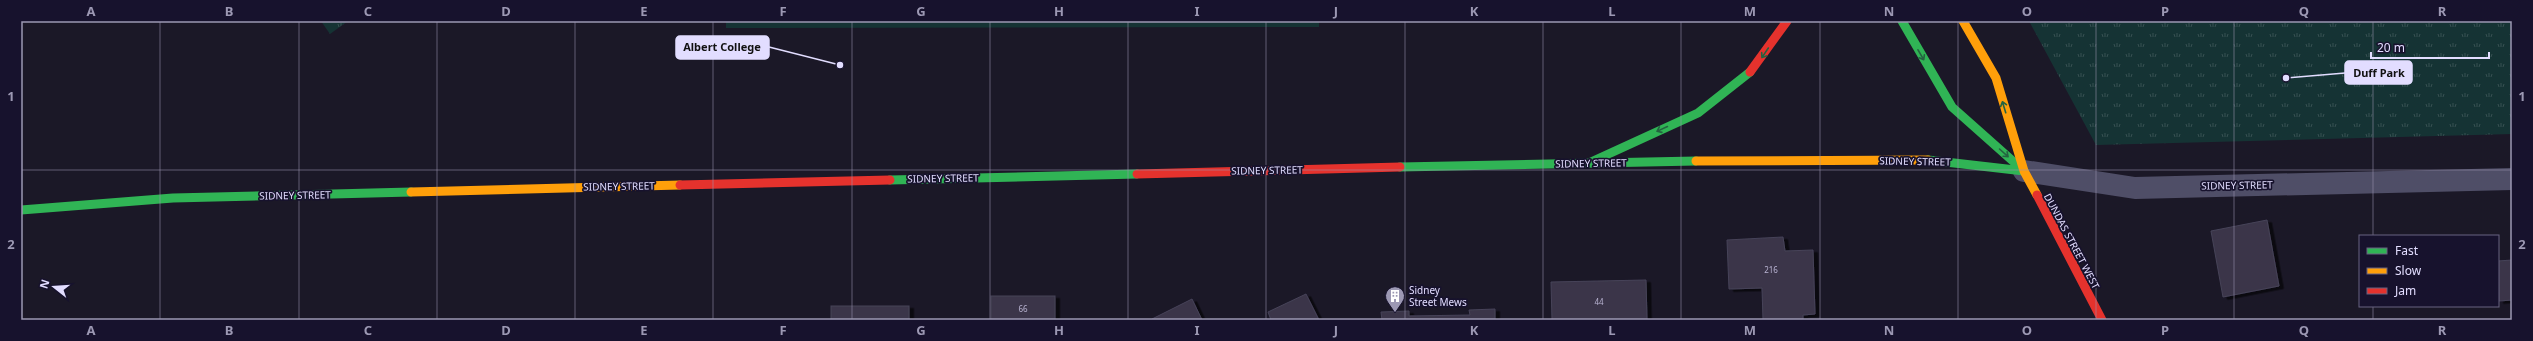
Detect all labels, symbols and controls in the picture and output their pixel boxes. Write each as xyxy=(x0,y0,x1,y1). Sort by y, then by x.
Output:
text: A xyxy=(87,2,96,20)
text: B xyxy=(225,2,233,20)
text: C xyxy=(364,2,372,20)
text: D xyxy=(501,2,511,20)
text: E xyxy=(640,2,648,20)
text: F xyxy=(779,2,787,20)
text: G xyxy=(916,2,926,20)
text: H xyxy=(1054,2,1064,20)
text: I xyxy=(1194,2,1200,20)
text: J xyxy=(1333,2,1338,20)
text: K xyxy=(1470,2,1479,20)
text: L xyxy=(1608,2,1616,20)
text: M xyxy=(1744,2,1756,20)
text: N xyxy=(1884,2,1894,20)
text: O xyxy=(2022,2,2032,20)
text: P xyxy=(2161,2,2169,20)
text: Q xyxy=(2299,2,2309,20)
text: R xyxy=(2438,2,2447,20)
scale bar xyxy=(2371,34,2489,60)
callout: Albert College xyxy=(676,36,769,59)
text: Albert College xyxy=(683,39,761,54)
text: 20 m xyxy=(2377,39,2405,56)
one-way arrow xyxy=(1761,48,1769,59)
one-way arrow xyxy=(1918,49,1926,61)
callout: Duff Park xyxy=(2345,61,2412,84)
text: Duff Park xyxy=(2353,65,2405,80)
text: 1 xyxy=(7,87,15,105)
text: 1 xyxy=(2518,87,2526,105)
one-way arrow xyxy=(2000,101,2007,114)
one-way arrow xyxy=(1656,126,1668,133)
one-way arrow xyxy=(1998,149,2009,158)
street label: SIDNEY STREET xyxy=(1879,153,1951,169)
street label: SIDNEY STREET xyxy=(1555,155,1627,171)
street label: SIDNEY STREET xyxy=(1231,162,1303,178)
street label: SIDNEY STREET xyxy=(907,170,979,186)
street label: SIDNEY STREET xyxy=(2201,177,2273,193)
street label: SIDNEY STREET xyxy=(583,178,655,194)
street label: SIDNEY STREET xyxy=(259,187,331,203)
street label: DUNDAS STREET WEST xyxy=(2041,191,2103,292)
text: 2 xyxy=(7,235,15,253)
legend xyxy=(2359,235,2499,307)
text: 2 xyxy=(2518,235,2526,253)
text: Fast xyxy=(2395,242,2419,259)
text: Slow xyxy=(2395,262,2422,279)
house number: 216 xyxy=(1764,264,1778,275)
north arrow xyxy=(34,267,74,307)
text: N xyxy=(35,277,52,290)
text: Jam xyxy=(2394,282,2416,299)
place label: Sidney Street Mews xyxy=(1409,283,1467,309)
building icon: Sidney Street Mews xyxy=(1384,285,1406,313)
house number: 44 xyxy=(1594,296,1604,307)
house number: 66 xyxy=(1018,303,1028,314)
text: A xyxy=(87,321,96,339)
text: B xyxy=(225,321,233,339)
text: C xyxy=(364,321,372,339)
text: D xyxy=(501,321,511,339)
text: E xyxy=(640,321,648,339)
text: F xyxy=(779,321,787,339)
text: G xyxy=(916,321,926,339)
text: H xyxy=(1054,321,1064,339)
text: I xyxy=(1194,321,1200,339)
text: J xyxy=(1333,321,1338,339)
text: K xyxy=(1470,321,1479,339)
text: L xyxy=(1608,321,1616,339)
text: M xyxy=(1744,321,1756,339)
text: N xyxy=(1884,321,1894,339)
text: O xyxy=(2022,321,2032,339)
text: P xyxy=(2161,321,2169,339)
text: Q xyxy=(2299,321,2309,339)
text: R xyxy=(2438,321,2447,339)

